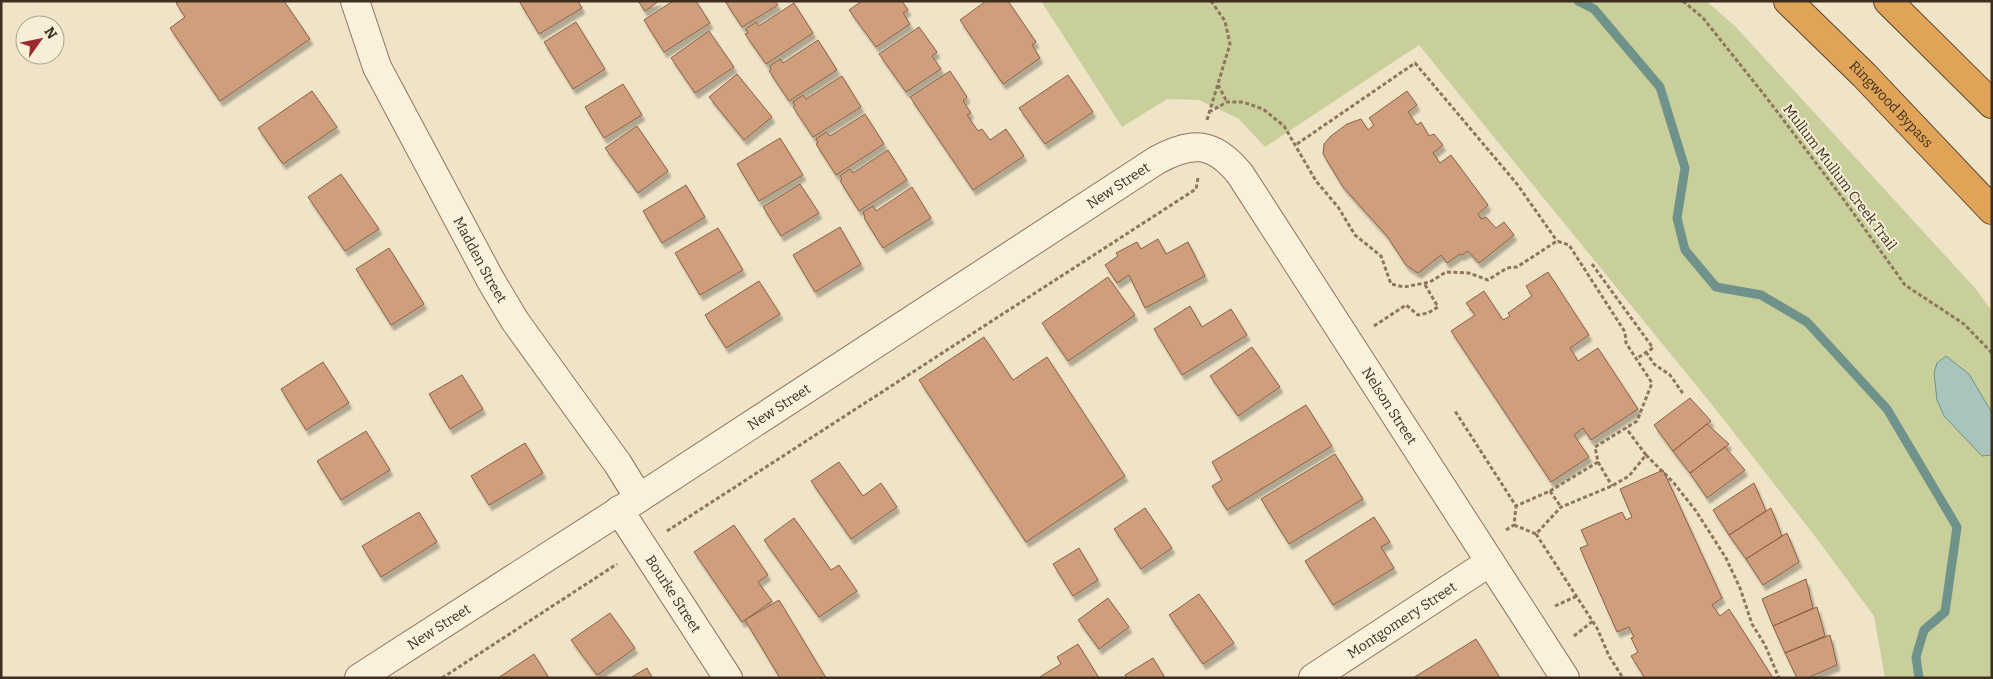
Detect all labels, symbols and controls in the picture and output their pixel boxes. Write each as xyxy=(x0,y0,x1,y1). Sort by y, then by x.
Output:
north arrow xyxy=(15,15,65,65)
text: N xyxy=(40,24,61,43)
street label: Ringwood Bypass xyxy=(1846,58,1936,151)
street label: Mullum Mullum Creek Trail xyxy=(1779,101,1900,254)
street label: New Street xyxy=(1084,159,1153,213)
street label: Madden Street xyxy=(449,214,510,306)
street label: Nelson Street xyxy=(1358,364,1420,448)
street label: New Street xyxy=(745,380,814,434)
street label: Bourke Street xyxy=(642,552,704,636)
street label: Montgomery Street xyxy=(1344,578,1460,662)
street label: New Street xyxy=(404,600,474,654)

